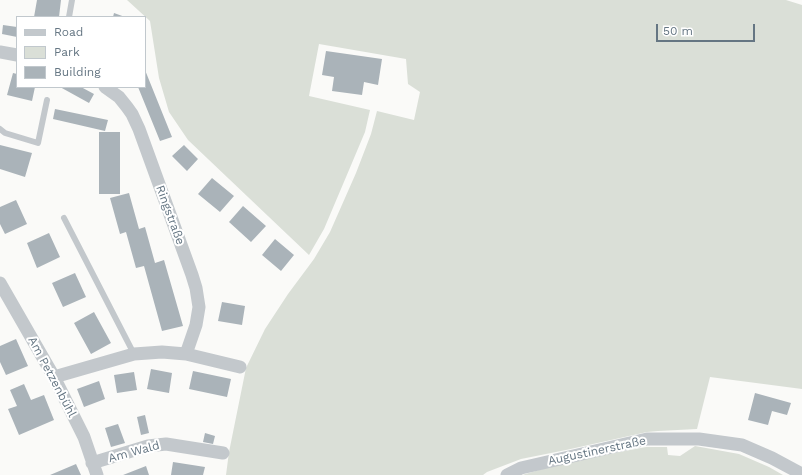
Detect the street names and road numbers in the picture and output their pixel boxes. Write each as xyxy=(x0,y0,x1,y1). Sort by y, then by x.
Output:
street label: Ringstraße xyxy=(153,183,187,247)
street label: Am Petzenbühl xyxy=(25,334,79,420)
street label: Augustinerstraße xyxy=(547,434,647,468)
street label: Am Wald xyxy=(107,438,161,466)

